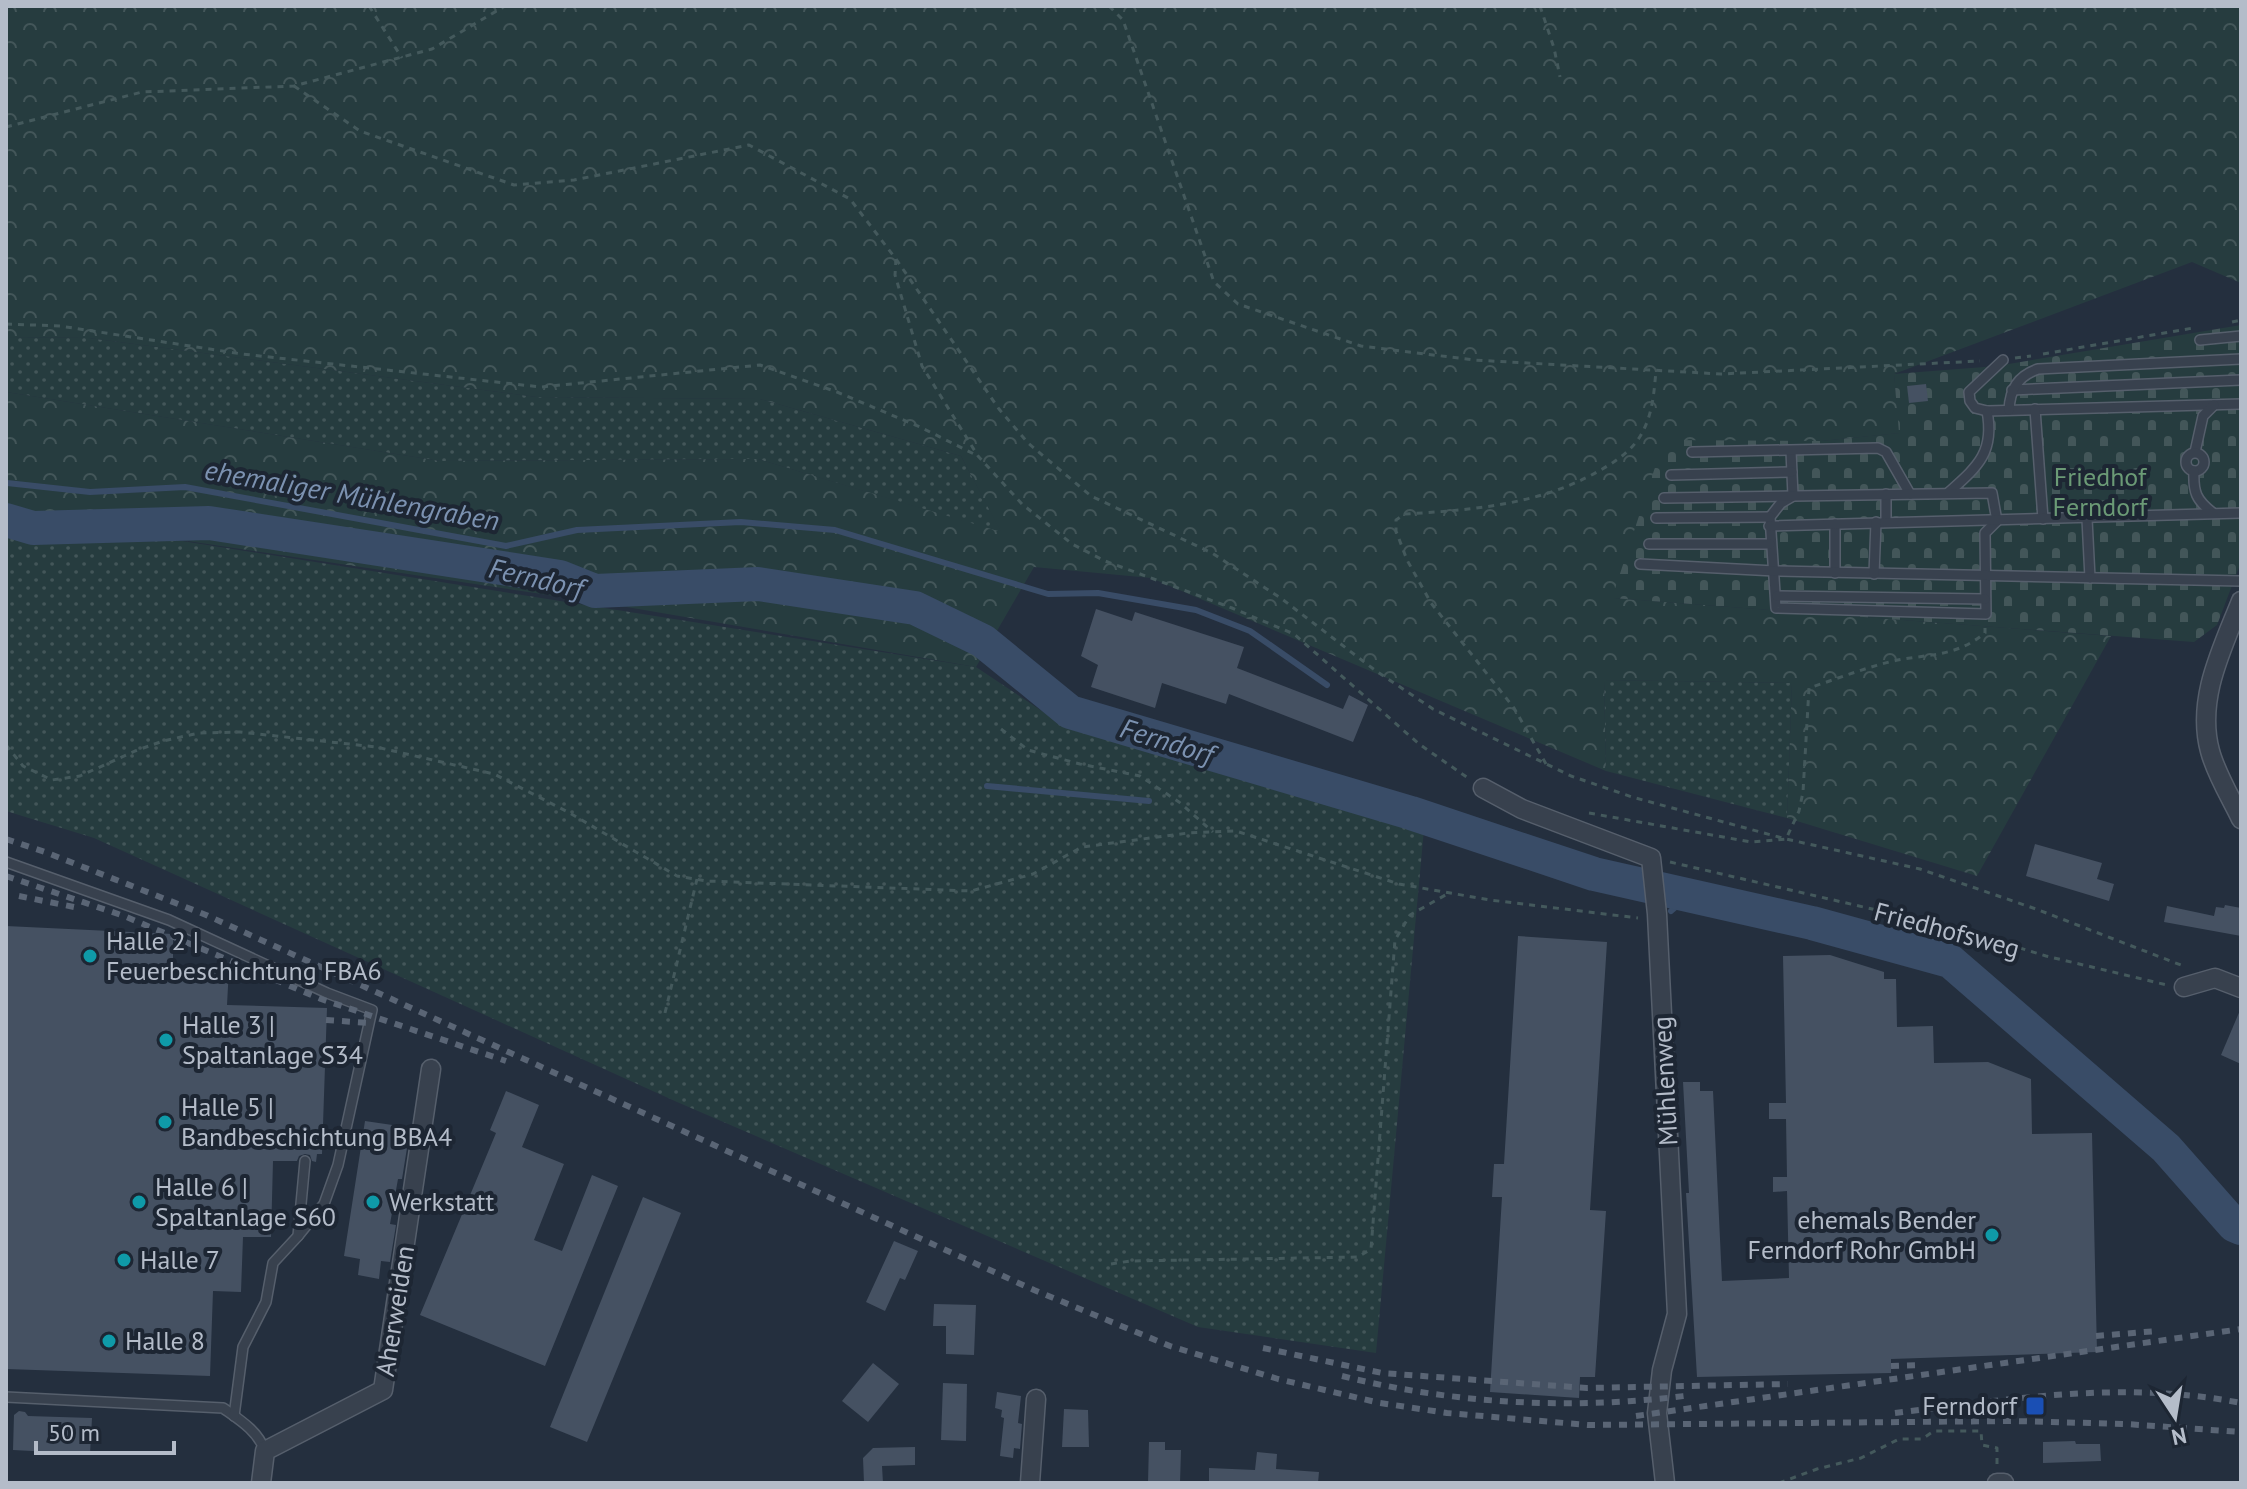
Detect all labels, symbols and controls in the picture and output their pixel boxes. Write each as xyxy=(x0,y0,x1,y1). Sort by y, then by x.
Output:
water label: ehemaliger Mühlengraben xyxy=(202,450,502,539)
park label: Friedhof Ferndorf xyxy=(2053,460,2149,523)
water label: Ferndorf xyxy=(485,549,592,607)
water label: Ferndorf xyxy=(1116,709,1223,774)
street label: Friedhofsweg xyxy=(1871,894,2023,965)
place label: Halle 2 | Feuerbeschichtung FBA6 xyxy=(106,924,382,987)
marker: Halle 2 | Feuerbeschichtung FBA6 xyxy=(81,947,99,965)
place label: Halle 3 | Spaltanlage S34 xyxy=(182,1008,363,1071)
street label: Mühlenweg xyxy=(1645,1015,1684,1147)
marker: Halle 3 | Spaltanlage S34 xyxy=(157,1031,175,1049)
place label: Halle 5 | Bandbeschichtung BBA4 xyxy=(181,1090,452,1153)
marker: Halle 5 | Bandbeschichtung BBA4 xyxy=(156,1113,174,1131)
place label: Halle 6 | Spaltanlage S60 xyxy=(155,1170,336,1233)
place label: Werkstatt xyxy=(389,1185,494,1218)
marker: Halle 6 | Spaltanlage S60 xyxy=(130,1193,148,1211)
marker: Werkstatt xyxy=(364,1193,382,1211)
place label: ehemals Bender Ferndorf Rohr GmbH xyxy=(1748,1203,1976,1266)
marker: ehemals Bender Ferndorf Rohr GmbH xyxy=(1983,1226,2001,1244)
place label: Halle 7 xyxy=(140,1243,220,1276)
street label: Aherweiden xyxy=(368,1243,421,1379)
marker: Halle 7 xyxy=(115,1251,133,1269)
place label: Halle 8 xyxy=(125,1324,205,1357)
marker: Halle 8 xyxy=(100,1332,118,1350)
north arrow xyxy=(2135,1377,2215,1457)
place label: Ferndorf xyxy=(1922,1389,2019,1422)
marker: Ferndorf xyxy=(2024,1395,2046,1417)
scale bar xyxy=(36,1405,174,1455)
text: 50 m xyxy=(48,1417,100,1448)
text: N xyxy=(2169,1421,2189,1452)

